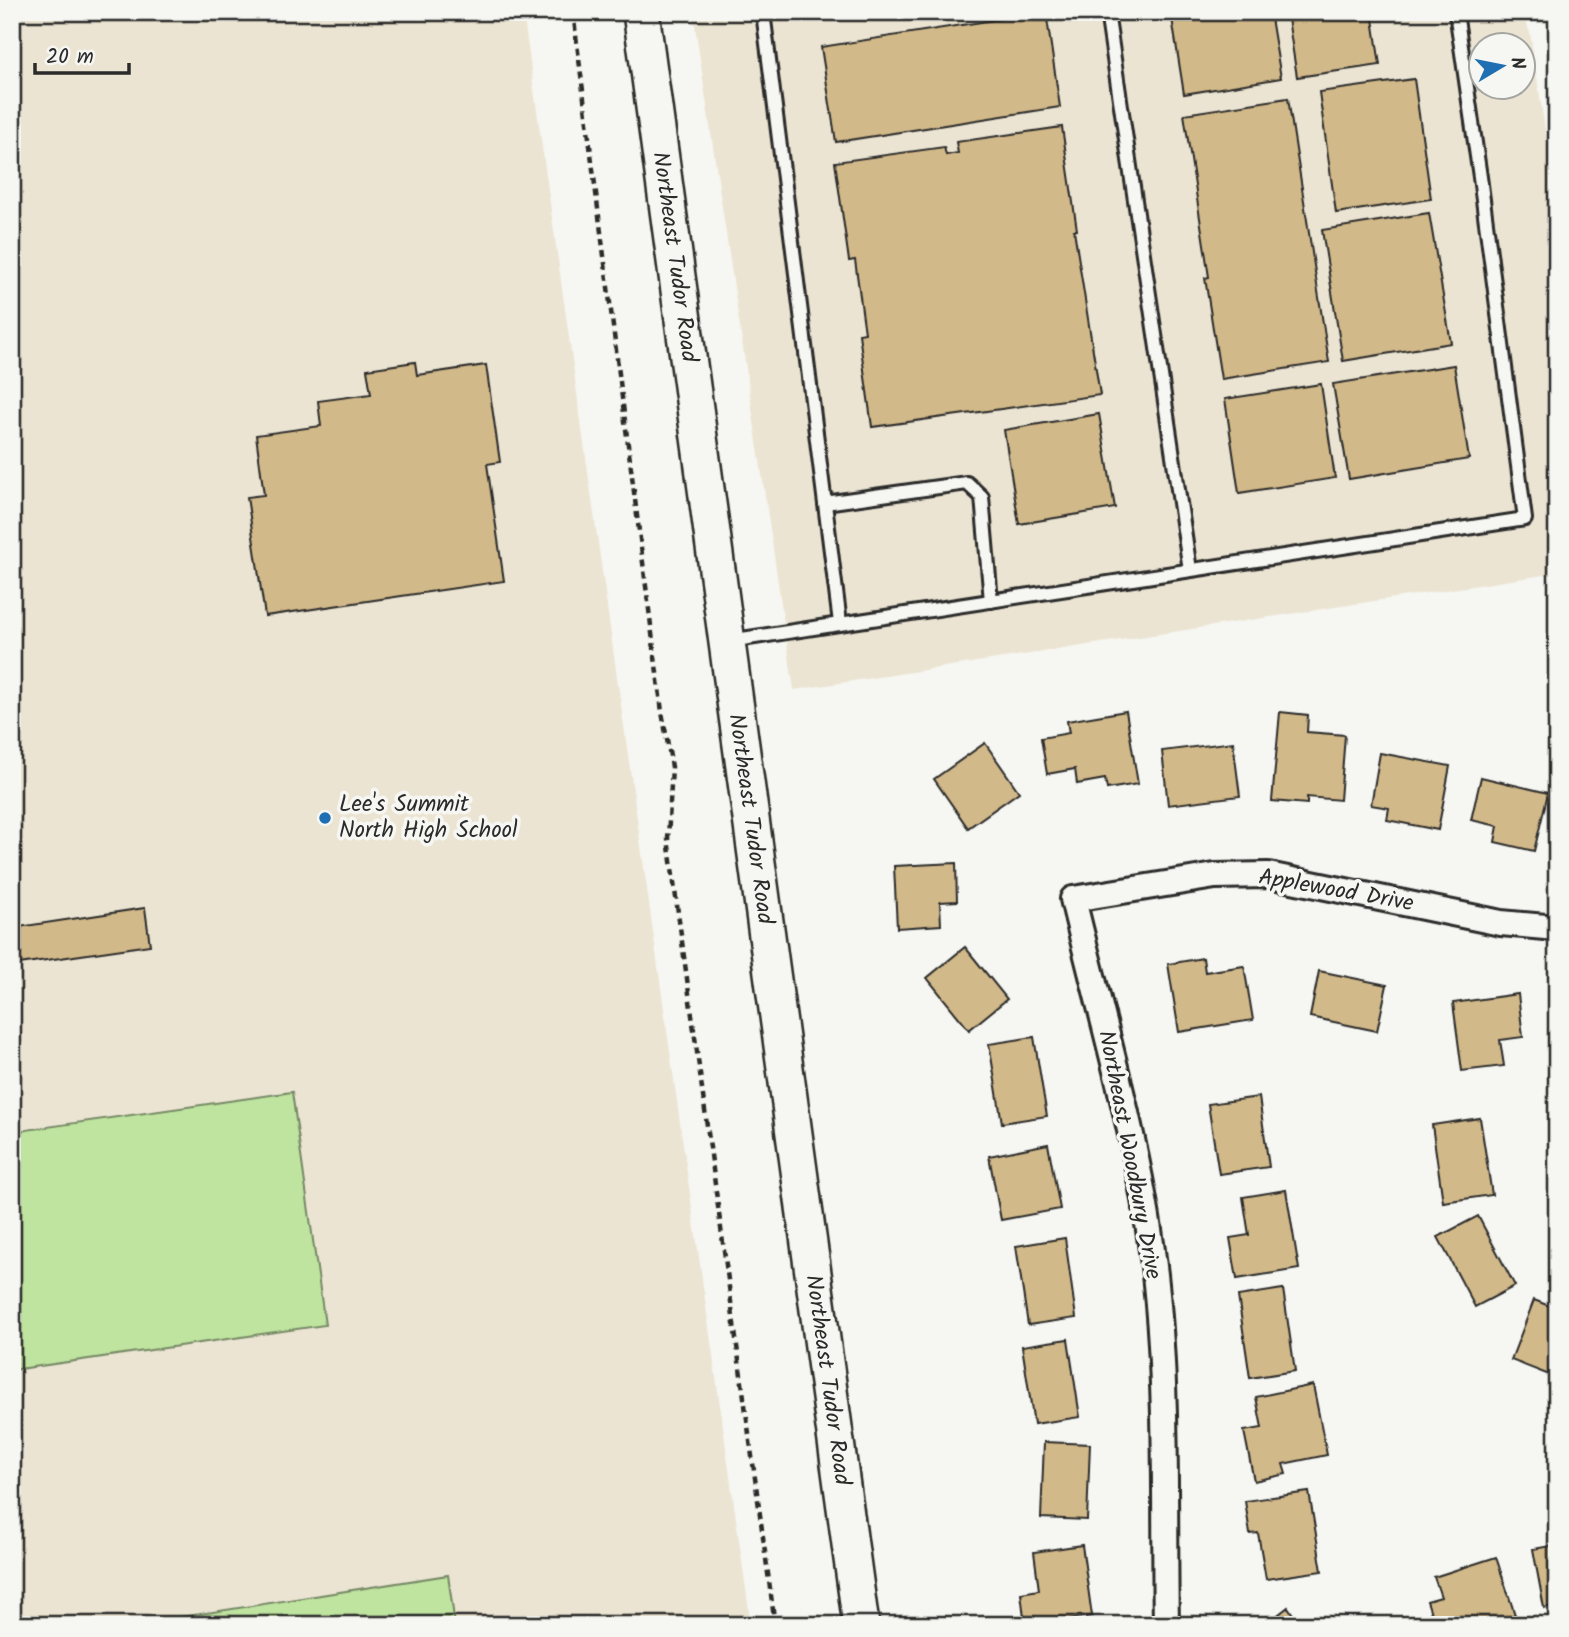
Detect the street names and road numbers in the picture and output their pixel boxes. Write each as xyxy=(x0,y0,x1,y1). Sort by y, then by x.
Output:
street label: Northeast Tudor Road xyxy=(641,149,707,365)
street label: Northeast Tudor Road xyxy=(717,711,783,927)
street label: Applewood Drive xyxy=(1256,860,1416,922)
street label: Northeast Woodbury Drive xyxy=(1087,1027,1171,1283)
street label: Northeast Tudor Road xyxy=(794,1272,860,1488)

